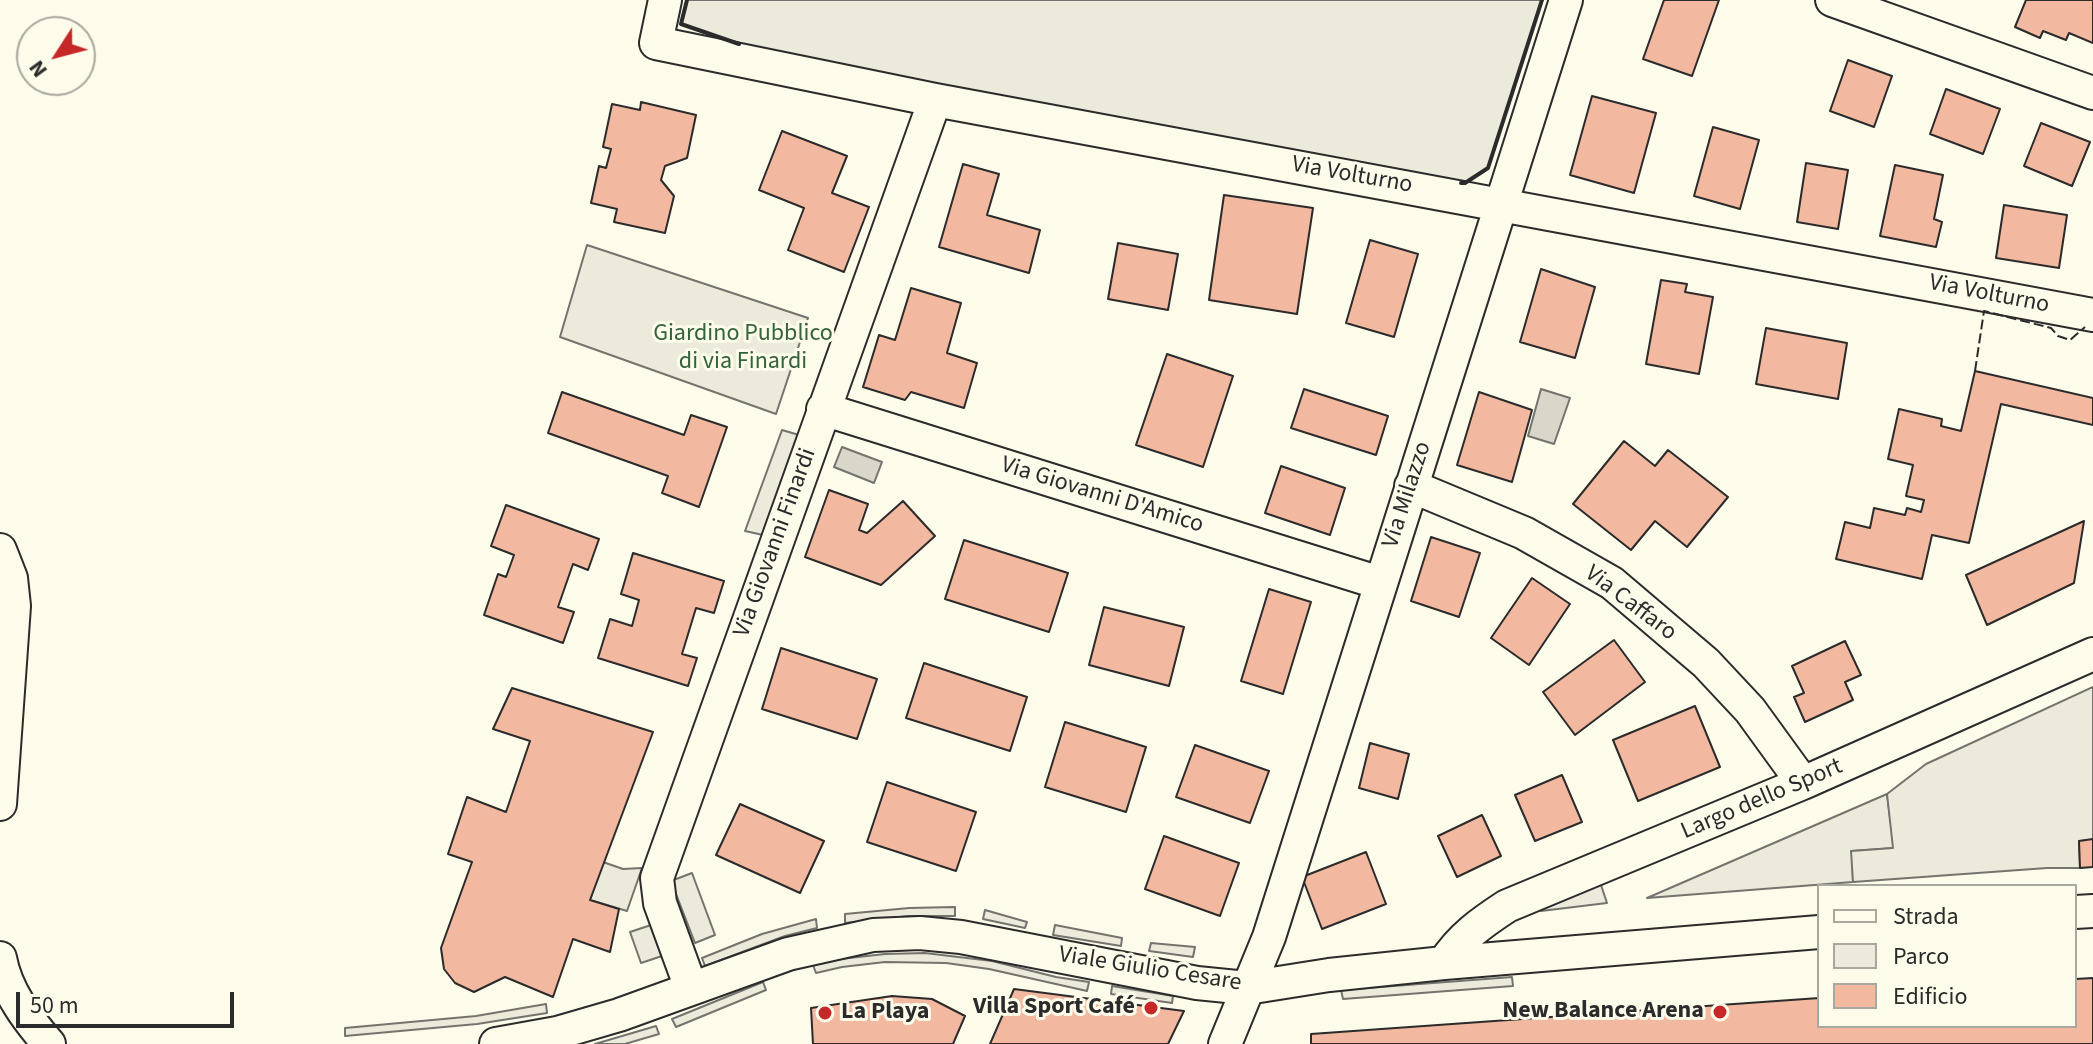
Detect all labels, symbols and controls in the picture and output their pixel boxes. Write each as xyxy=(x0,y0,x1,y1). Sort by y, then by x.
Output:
north arrow xyxy=(16,16,96,96)
text: N xyxy=(21,54,55,84)
street label: Via Volturno xyxy=(1289,151,1415,201)
street label: Via Volturno xyxy=(1926,269,2052,321)
park label: Giardino Pubblico di via Finardi xyxy=(653,321,833,377)
street label: Via Milazzo xyxy=(1377,438,1439,552)
street label: Via Giovanni Finardi xyxy=(728,445,824,641)
street label: Via Giovanni D'Amico xyxy=(997,451,1207,541)
street label: Via Caffaro xyxy=(1578,560,1682,648)
street label: Largo dello Sport xyxy=(1677,753,1847,847)
legend xyxy=(1817,884,2077,1028)
text: Strada xyxy=(1893,899,1959,934)
text: Parco xyxy=(1893,939,1949,974)
street label: Viale Giulio Cesare xyxy=(1057,941,1243,999)
scale bar xyxy=(20,976,238,1026)
text: Edificio xyxy=(1893,979,1967,1014)
text: 50 m xyxy=(30,988,79,1023)
place label: Villa Sport Café xyxy=(973,994,1135,1022)
place label: New Balance Arena xyxy=(1502,998,1704,1026)
place label: La Playa xyxy=(841,999,929,1027)
marker: Villa Sport Café xyxy=(1142,999,1160,1017)
marker: New Balance Arena xyxy=(1711,1003,1729,1021)
marker: La Playa xyxy=(816,1004,834,1022)

